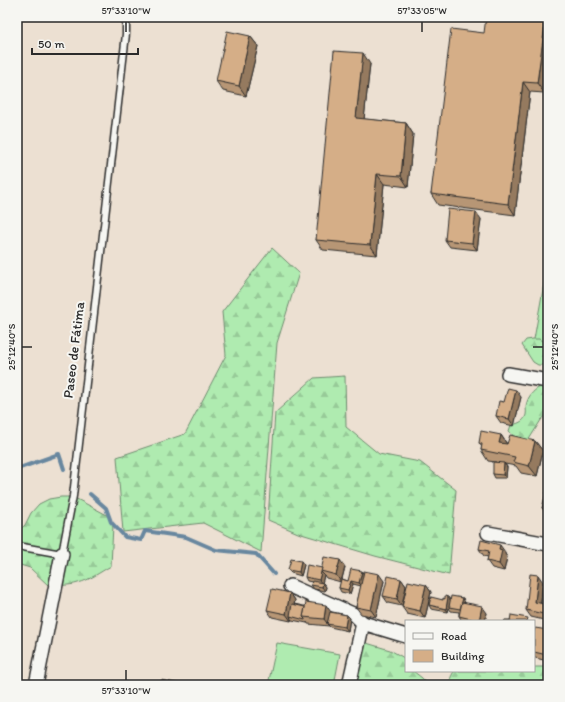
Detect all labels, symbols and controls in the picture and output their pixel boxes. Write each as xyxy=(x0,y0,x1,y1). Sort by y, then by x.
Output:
text: 57°33'10"W xyxy=(102,4,151,17)
text: 57°33'05"W xyxy=(397,4,447,17)
scale bar xyxy=(32,30,138,56)
text: 50 m xyxy=(38,37,64,51)
street label: Paseo de Fátima xyxy=(60,300,88,399)
text: 25°12'40"S xyxy=(5,323,18,370)
text: 25°12'40"S xyxy=(548,323,561,370)
legend xyxy=(405,620,535,672)
text: Road xyxy=(441,629,467,643)
text: Building xyxy=(441,649,485,663)
text: 57°33'10"W xyxy=(102,684,151,697)

